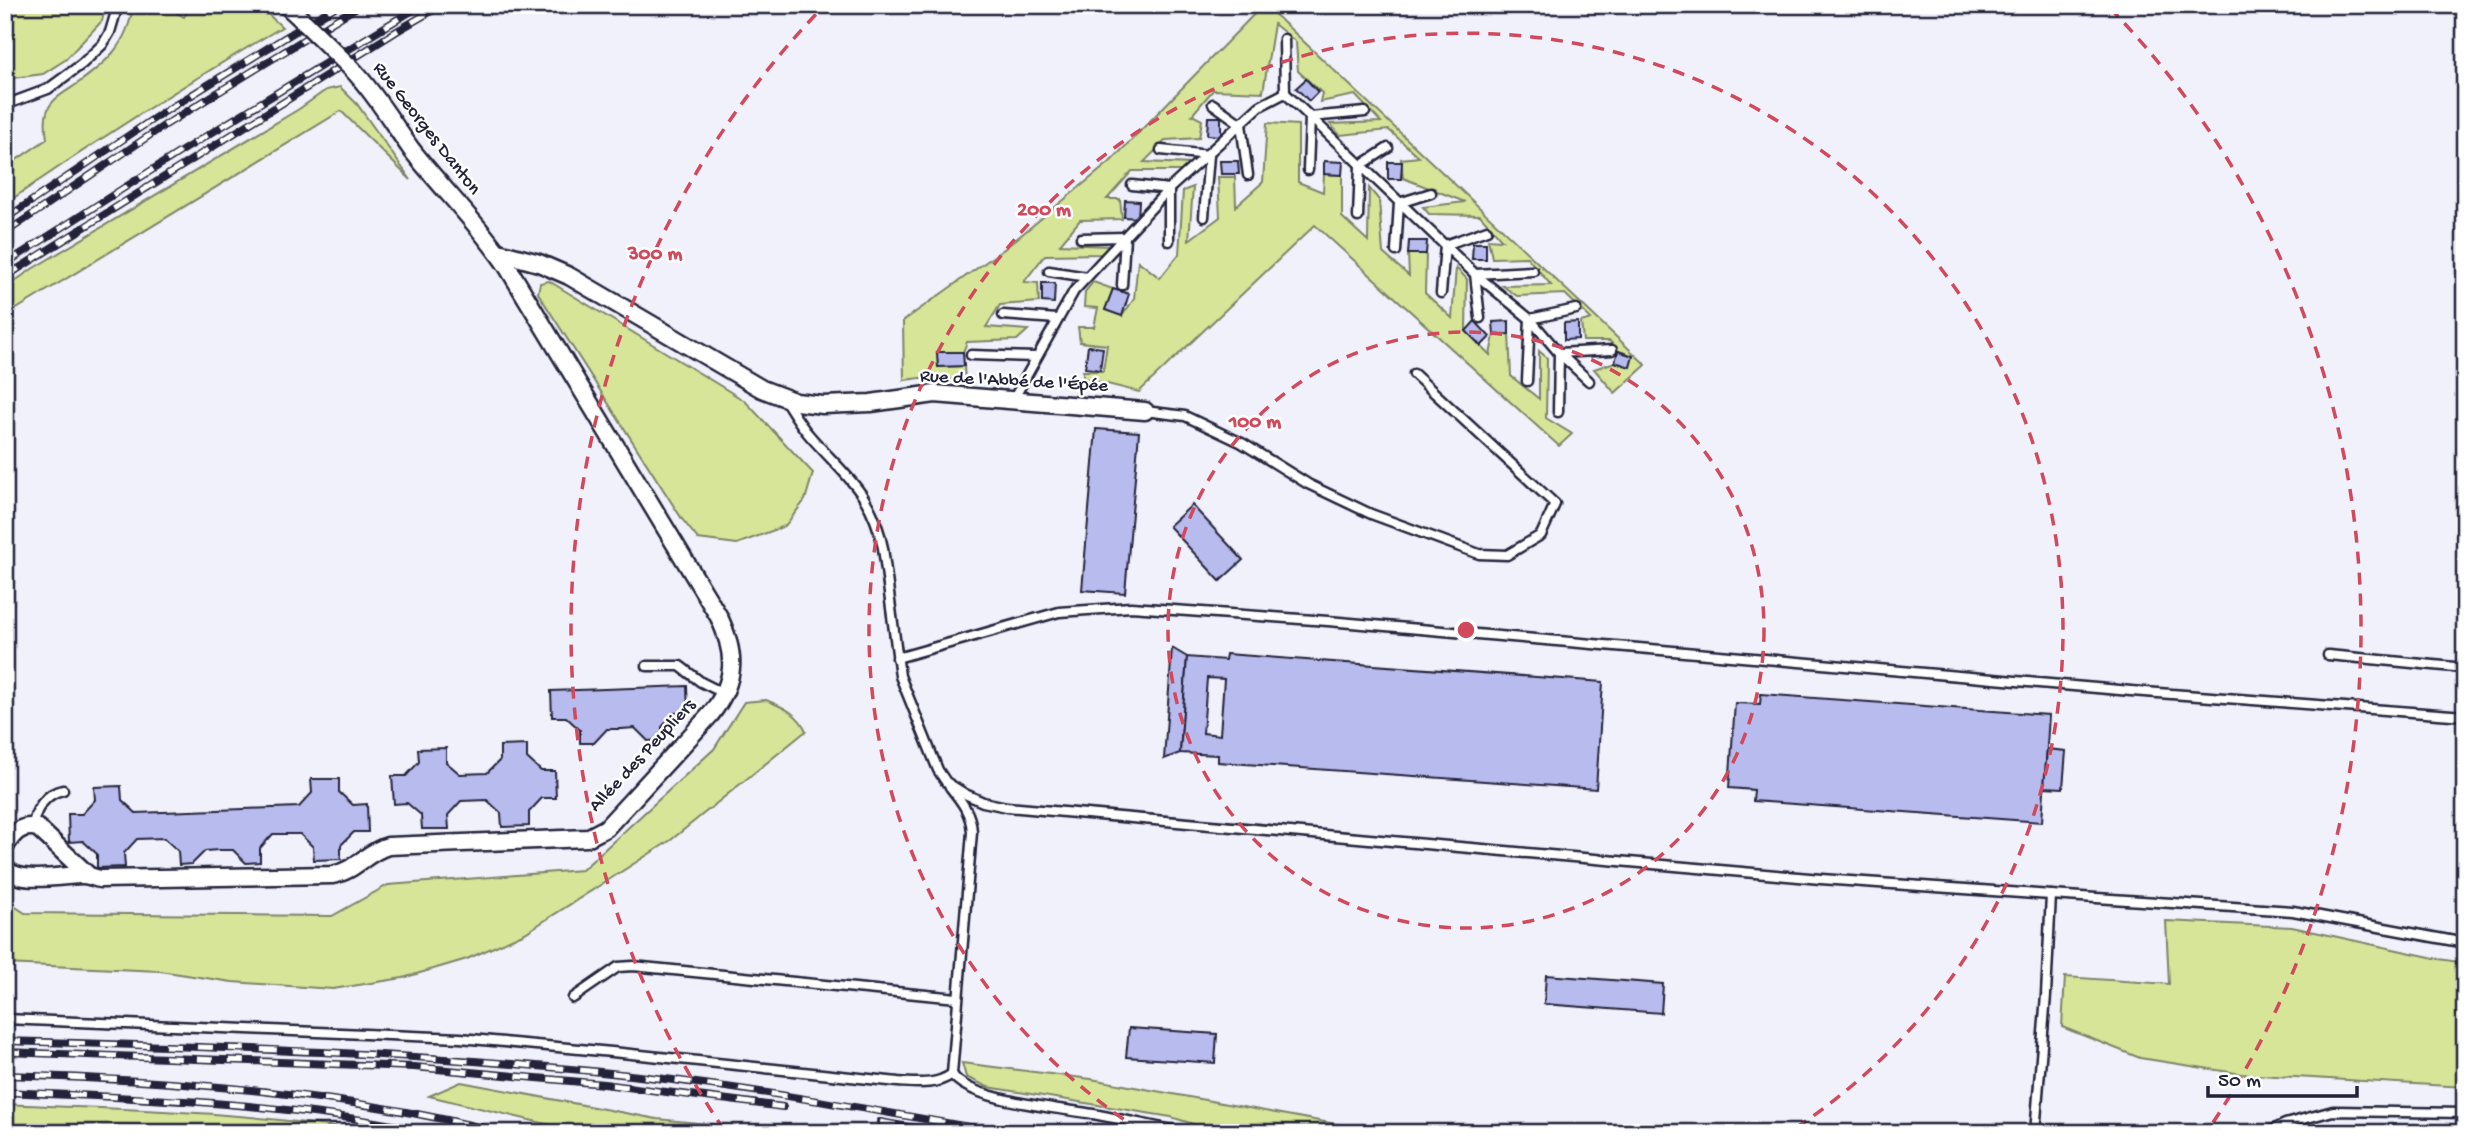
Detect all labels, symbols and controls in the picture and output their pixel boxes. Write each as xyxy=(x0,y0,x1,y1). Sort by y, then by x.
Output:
street label: Rue Georges Danton xyxy=(367,58,485,200)
text: 200 m xyxy=(1017,199,1071,224)
text: 300 m xyxy=(627,243,682,268)
street label: Rue de l'Abbé de l'Épée xyxy=(919,366,1109,398)
text: 100 m xyxy=(1228,411,1281,436)
centre of rings xyxy=(1454,618,1478,642)
street label: Allée des Peupliers xyxy=(585,694,702,817)
scale bar xyxy=(2208,1054,2356,1098)
text: 50 m xyxy=(2218,1070,2261,1095)

